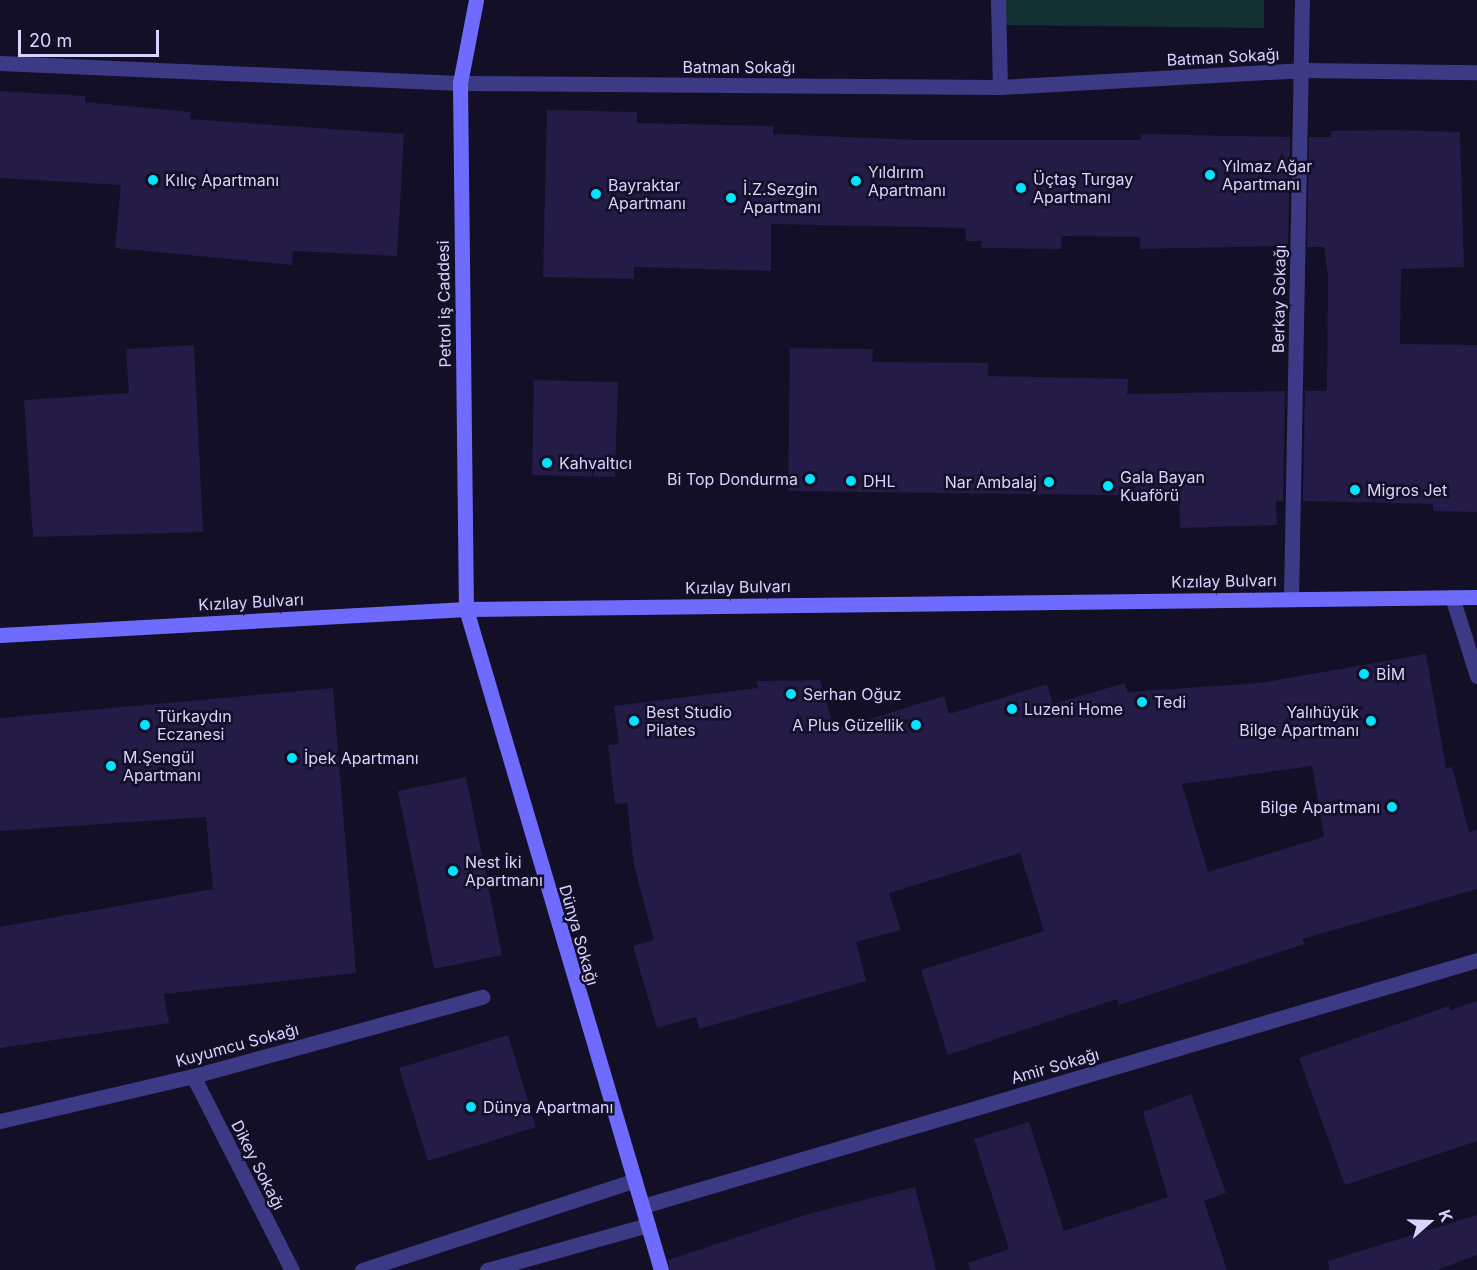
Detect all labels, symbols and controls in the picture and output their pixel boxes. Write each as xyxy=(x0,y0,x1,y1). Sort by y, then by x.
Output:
scale bar xyxy=(21,18,162,56)
text: 20 m xyxy=(29,30,72,51)
street label: Batman Sokağı xyxy=(1166,44,1280,70)
street label: Batman Sokağı xyxy=(683,57,795,77)
place label: Yılmaz Ağar Apartmanı xyxy=(1222,156,1312,194)
place label: Yıldırım Apartmanı xyxy=(868,162,946,200)
marker: Yılmaz Ağar Apartmanı xyxy=(1203,168,1217,182)
place label: Üçtaş Turgay Apartmanı xyxy=(1033,169,1133,207)
place label: Kılıç Apartmanı xyxy=(165,170,279,190)
marker: Kılıç Apartmanı xyxy=(146,173,160,187)
marker: Yıldırım Apartmanı xyxy=(849,174,863,188)
place label: Bayraktar Apartmanı xyxy=(608,175,686,213)
place label: İ.Z.Sezgin Apartmanı xyxy=(743,179,821,217)
marker: Üçtaş Turgay Apartmanı xyxy=(1014,181,1028,195)
marker: Bayraktar Apartmanı xyxy=(589,187,603,201)
marker: İ.Z.Sezgin Apartmanı xyxy=(724,191,738,205)
street label: Petrol iş Caddesi xyxy=(433,240,455,368)
street label: Berkay Sokağı xyxy=(1268,245,1290,353)
place label: Kahvaltıcı xyxy=(559,453,632,473)
marker: Kahvaltıcı xyxy=(540,456,554,470)
place label: Gala Bayan Kuaförü xyxy=(1120,467,1205,505)
place label: Bi Top Dondurma xyxy=(667,469,798,489)
place label: DHL xyxy=(863,471,895,491)
marker: Bi Top Dondurma xyxy=(803,472,817,486)
place label: Nar Ambalaj xyxy=(945,472,1037,492)
marker: DHL xyxy=(844,474,858,488)
marker: Nar Ambalaj xyxy=(1042,475,1056,489)
marker: Gala Bayan Kuaförü xyxy=(1101,479,1115,493)
place label: Migros Jet xyxy=(1367,480,1447,500)
marker: Migros Jet xyxy=(1348,483,1362,497)
street label: Kızılay Bulvarı xyxy=(1171,570,1277,592)
street label: Kızılay Bulvarı xyxy=(685,576,791,598)
street label: Kızılay Bulvarı xyxy=(198,590,304,614)
place label: BİM xyxy=(1376,664,1405,684)
marker: BİM xyxy=(1357,667,1371,681)
place label: Serhan Oğuz xyxy=(803,684,902,704)
marker: Serhan Oğuz xyxy=(784,687,798,701)
place label: Tedi xyxy=(1154,692,1186,712)
marker: Tedi xyxy=(1135,695,1149,709)
place label: Luzeni Home xyxy=(1024,699,1123,719)
place label: Best Studio Pilates xyxy=(646,702,732,740)
marker: Luzeni Home xyxy=(1005,702,1019,716)
place label: Yalıhüyük Bilge Apartmanı xyxy=(1239,702,1359,740)
place label: Türkaydın Eczanesi xyxy=(157,706,232,744)
marker: Best Studio Pilates xyxy=(627,714,641,728)
marker: Yalıhüyük Bilge Apartmanı xyxy=(1364,714,1378,728)
place label: A Plus Güzellik xyxy=(792,715,904,735)
marker: Türkaydın Eczanesi xyxy=(138,718,152,732)
marker: A Plus Güzellik xyxy=(909,718,923,732)
place label: M.Şengül Apartmanı xyxy=(123,747,201,785)
place label: İpek Apartmanı xyxy=(304,748,419,768)
marker: İpek Apartmanı xyxy=(285,751,299,765)
marker: M.Şengül Apartmanı xyxy=(104,759,118,773)
place label: Bilge Apartmanı xyxy=(1260,797,1380,817)
marker: Bilge Apartmanı xyxy=(1385,800,1399,814)
place label: Nest İki Apartmanı xyxy=(465,852,543,890)
marker: Nest İki Apartmanı xyxy=(446,864,460,878)
street label: Dünya Sokağı xyxy=(555,882,603,988)
street label: Kuyumcu Sokağı xyxy=(173,1019,301,1071)
street label: Amir Sokağı xyxy=(1009,1044,1101,1088)
place label: Dünya Apartmanı xyxy=(483,1097,613,1117)
marker: Dünya Apartmanı xyxy=(464,1100,478,1114)
street label: Dikey Sokağı xyxy=(227,1117,289,1213)
north arrow xyxy=(1399,1192,1459,1252)
text: K xyxy=(1435,1207,1457,1225)

